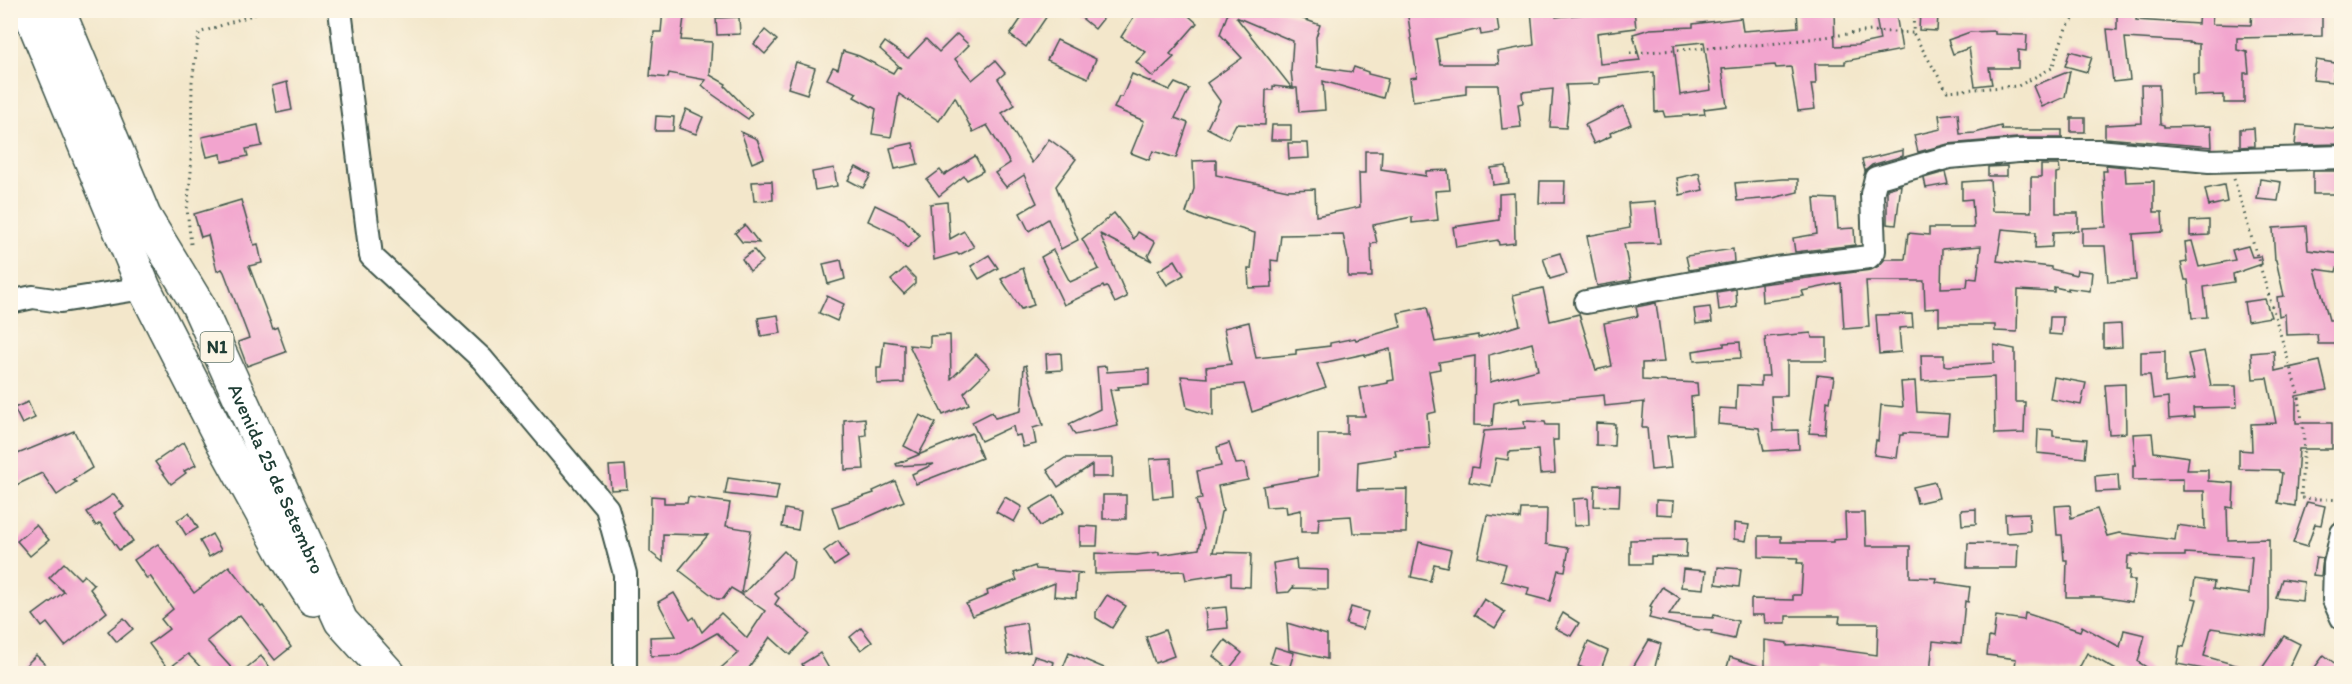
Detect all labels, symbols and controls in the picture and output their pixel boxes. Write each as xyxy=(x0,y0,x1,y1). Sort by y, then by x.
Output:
road number: N1 xyxy=(200,332,234,362)
street label: Avenida 25 de Setembro xyxy=(223,380,330,578)

